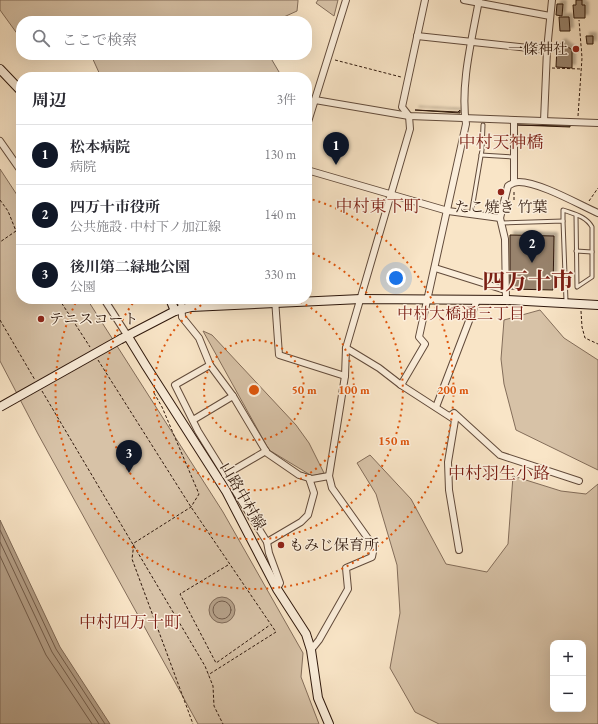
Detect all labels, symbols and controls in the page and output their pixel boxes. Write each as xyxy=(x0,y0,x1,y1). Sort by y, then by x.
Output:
search box xyxy=(16,16,312,60)
icon: search xyxy=(30,27,52,49)
text: ここで検索 xyxy=(62,30,137,49)
place label: 一條神社 xyxy=(508,39,568,58)
marker: 一條神社 xyxy=(571,44,581,54)
text: 周辺 xyxy=(32,89,66,111)
text: 3件 xyxy=(277,91,296,108)
district label: 中村天神橋 xyxy=(459,131,544,153)
pin: 1 xyxy=(323,132,349,165)
text: 松本病院 xyxy=(70,137,130,156)
text: 1 xyxy=(42,146,48,163)
text: 130 m xyxy=(265,146,296,163)
text: 病院 xyxy=(70,158,96,175)
marker: たこ焼き 竹葉 xyxy=(496,187,506,197)
district label: 中村東下町 xyxy=(336,195,421,217)
text: 四万十市役所 xyxy=(70,197,160,216)
place label: たこ焼き 竹葉 xyxy=(454,197,548,216)
text: 2 xyxy=(42,206,48,223)
text: 140 m xyxy=(265,206,296,223)
text: 公共施設 · 中村下ノ加江線 xyxy=(70,218,221,235)
pin: 2 xyxy=(519,230,545,263)
text: 後川第二緑地公園 xyxy=(70,257,190,276)
text: 3 xyxy=(42,266,48,283)
text: 330 m xyxy=(265,266,296,283)
district label: 四万十市 xyxy=(482,266,574,296)
your location xyxy=(386,268,406,288)
text: 公園 xyxy=(70,278,96,295)
district label: 中村大橋通三丁目 xyxy=(397,303,525,324)
place label: テニスコート xyxy=(49,309,138,328)
marker: テニスコート xyxy=(36,314,46,324)
text: 50 m xyxy=(291,382,317,398)
text: 100 m xyxy=(338,382,370,398)
text: 200 m xyxy=(437,382,469,398)
centre of rings xyxy=(247,383,261,397)
text: 150 m xyxy=(378,433,410,449)
pin: 3 xyxy=(116,440,142,473)
street label: 山路中村線 xyxy=(216,459,270,533)
district label: 中村羽生小路 xyxy=(448,462,550,484)
place label: もみじ保育所 xyxy=(289,535,379,554)
marker: もみじ保育所 xyxy=(276,540,286,550)
district label: 中村四万十町 xyxy=(79,611,181,633)
map controls xyxy=(550,640,586,712)
button: + xyxy=(550,640,586,676)
button: − xyxy=(550,676,586,712)

